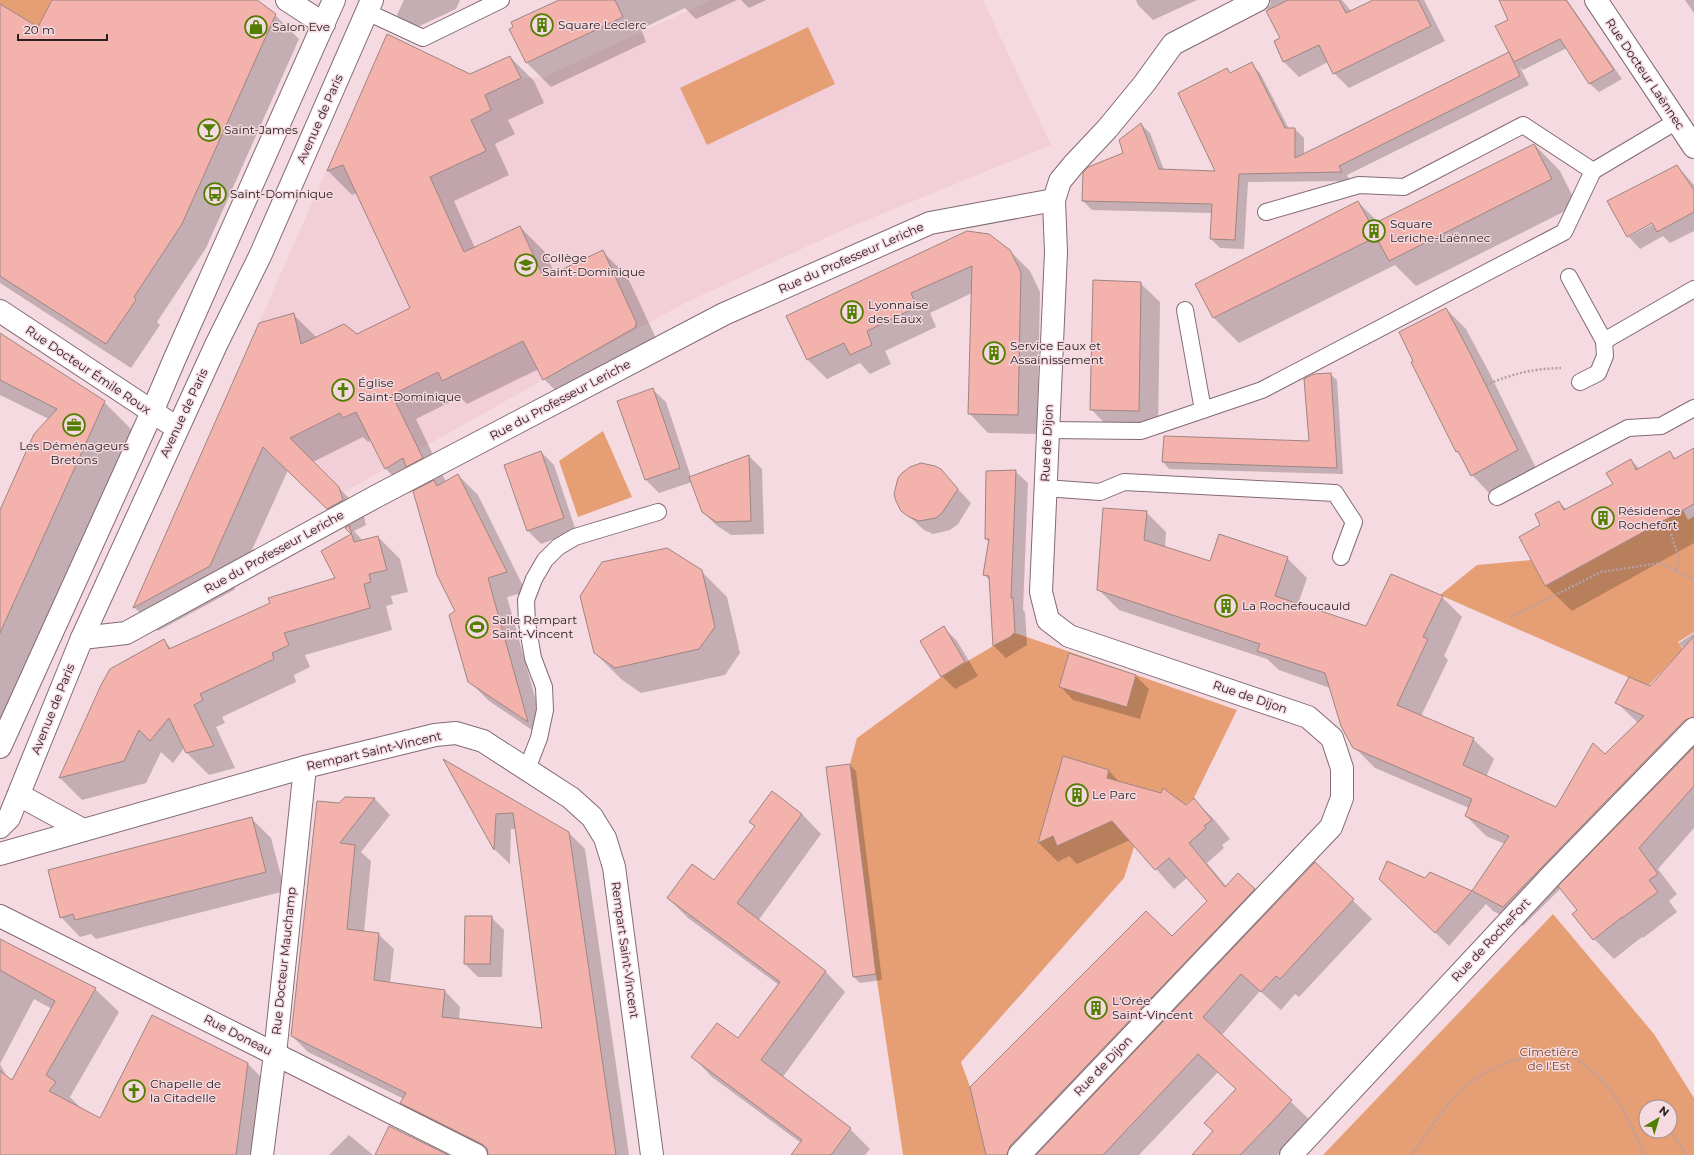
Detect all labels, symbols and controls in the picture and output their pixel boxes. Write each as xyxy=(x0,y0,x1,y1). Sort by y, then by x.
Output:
building icon: Square Leclerc xyxy=(529,12,555,38)
shop icon: Salon Eve xyxy=(243,14,269,40)
street label: Rue Docteur Laënnec xyxy=(1603,15,1688,132)
scale bar xyxy=(18,16,107,42)
place label: Square Leclerc xyxy=(558,17,647,32)
place label: Salon Eve xyxy=(272,19,330,34)
text: 20 m xyxy=(24,22,55,37)
street label: Avenue de Paris xyxy=(293,72,346,166)
bar icon: Saint-James xyxy=(196,117,222,143)
place label: Saint-James xyxy=(224,122,298,137)
bus stop icon: Saint-Dominique xyxy=(202,181,228,207)
place label: Saint-Dominique xyxy=(230,186,333,201)
place label: Square Leriche-Laënnec xyxy=(1390,216,1491,245)
building icon: Square Leriche-Laënnec xyxy=(1361,218,1387,244)
street label: Rue du Professeur Leriche xyxy=(776,219,926,296)
place label: Collège Saint-Dominique xyxy=(542,250,645,279)
school or university icon: Collège Saint-Dominique xyxy=(513,252,539,278)
place label: Lyonnaise des Eaux xyxy=(868,297,929,326)
building icon: Lyonnaise des Eaux xyxy=(839,299,865,325)
street label: Rue Docteur Émile Roux xyxy=(23,322,154,417)
place label: Service Eaux et Assainissement xyxy=(1010,338,1104,367)
building icon: Service Eaux et Assainissement xyxy=(981,340,1007,366)
street label: Rue du Professeur Leriche xyxy=(487,356,633,443)
street label: Avenue de Paris xyxy=(156,366,211,460)
place label: Église Saint-Dominique xyxy=(358,375,461,404)
church icon: Église Saint-Dominique xyxy=(330,377,356,403)
street label: Rue de Dijon xyxy=(1037,404,1056,482)
office icon: Les Déménageurs Bretons xyxy=(61,412,87,438)
place label: Les Déménageurs Bretons xyxy=(19,438,129,467)
place label: Résidence Rochefort xyxy=(1618,503,1680,532)
building icon: Résidence Rochefort xyxy=(1590,505,1616,531)
street label: Rue du Professeur Leriche xyxy=(201,507,346,596)
building icon: La Rochefoucauld xyxy=(1213,593,1239,619)
place label: La Rochefoucauld xyxy=(1242,598,1350,613)
place label: Salle Rempart Saint-Vincent xyxy=(492,612,577,641)
sports icon: Salle Rempart Saint-Vincent xyxy=(464,614,490,640)
street label: Avenue de Paris xyxy=(28,661,78,756)
street label: Rue de Dijon xyxy=(1211,677,1289,716)
street label: Rempart Saint-Vincent xyxy=(305,728,443,773)
building icon: Le Parc xyxy=(1064,782,1090,808)
place label: Le Parc xyxy=(1092,787,1137,802)
street label: Rempart Saint-Vincent xyxy=(608,881,643,1019)
street label: Rue Docteur Mauchamp xyxy=(268,886,299,1036)
street label: Rue de RocheFort xyxy=(1448,895,1533,985)
place label: L'Orée Saint-Vincent xyxy=(1112,993,1193,1022)
building icon: L'Orée Saint-Vincent xyxy=(1083,995,1109,1021)
street label: Rue Doneau xyxy=(201,1011,275,1058)
street label: Rue de Dijon xyxy=(1070,1032,1135,1099)
park label: Cimetière de l'Est xyxy=(1520,1044,1578,1073)
place label: Chapelle de la Citadelle xyxy=(150,1076,221,1105)
church icon: Chapelle de la Citadelle xyxy=(121,1078,147,1104)
north arrow xyxy=(1638,1099,1678,1139)
text: N xyxy=(1656,1103,1672,1119)

